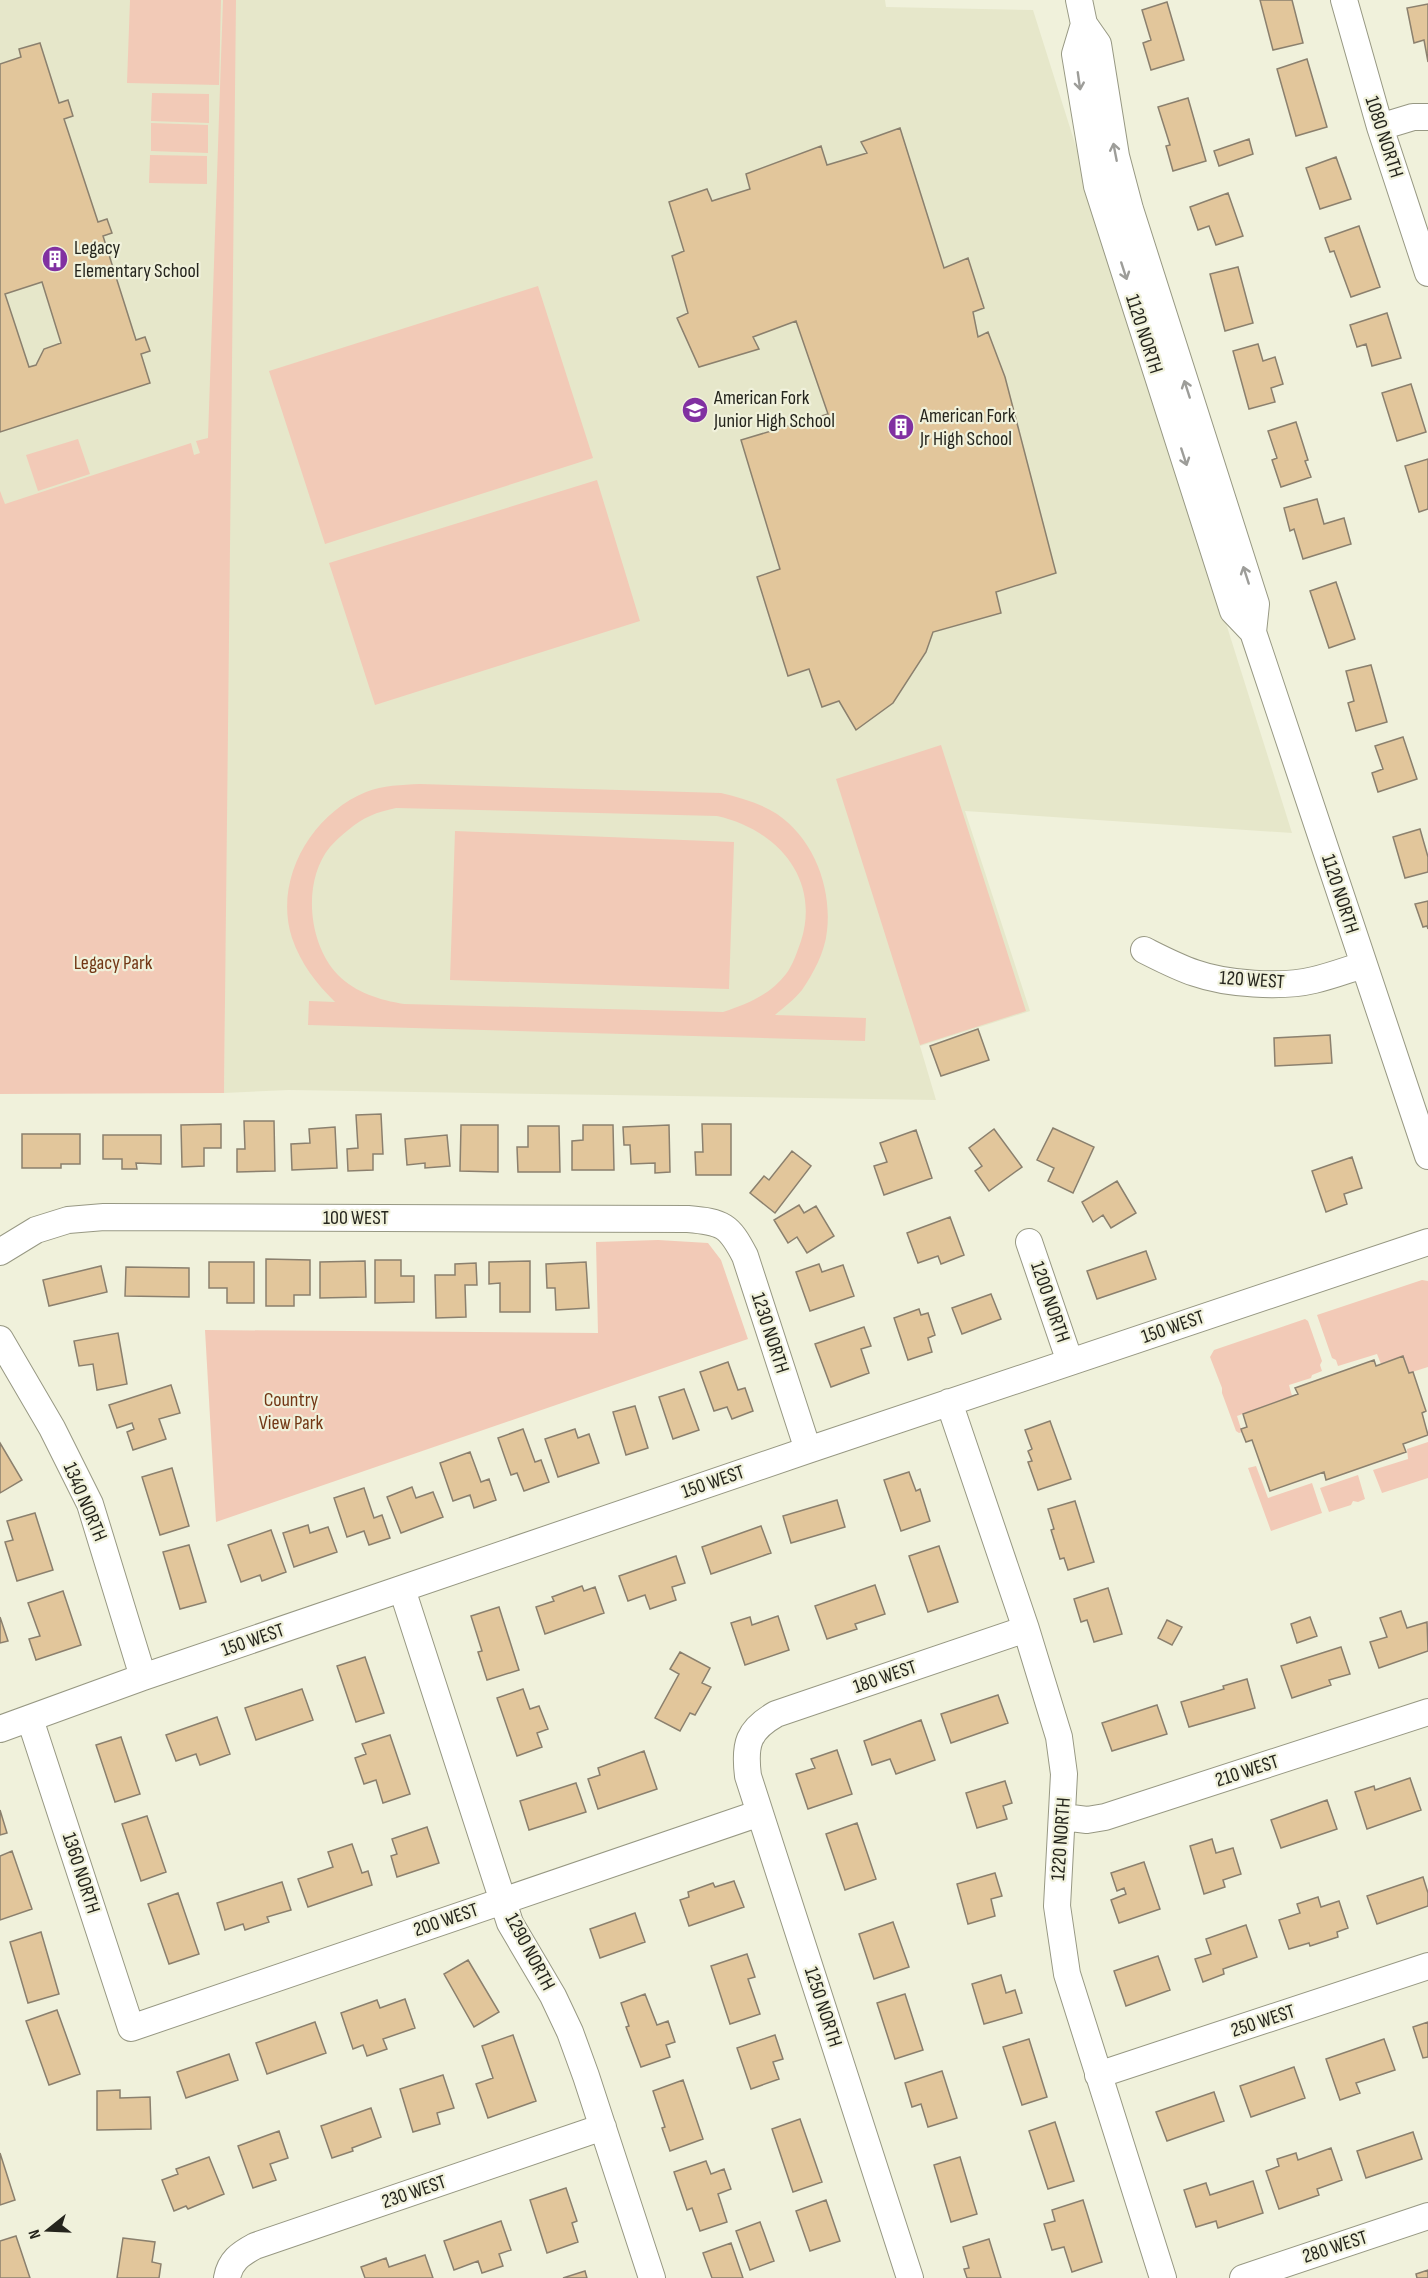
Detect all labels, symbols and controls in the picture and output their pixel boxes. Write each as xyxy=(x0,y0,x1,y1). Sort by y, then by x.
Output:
one-way arrow xyxy=(1073,71,1084,91)
street label: 1080 NORTH xyxy=(1360,93,1408,181)
one-way arrow xyxy=(1109,143,1120,162)
place label: Legacy Elementary School xyxy=(74,236,200,283)
building icon: Legacy Elementary School xyxy=(40,244,70,274)
one-way arrow xyxy=(1120,261,1131,280)
street label: 1120 NORTH xyxy=(1120,291,1168,377)
one-way arrow xyxy=(1181,380,1192,399)
place label: American Fork Junior High School xyxy=(713,386,835,433)
school or university icon: American Fork Junior High School xyxy=(680,395,710,425)
place label: American Fork Jr High School xyxy=(919,404,1016,451)
building icon: American Fork Jr High School xyxy=(886,412,916,442)
one-way arrow xyxy=(1179,447,1190,466)
one-way arrow xyxy=(1240,566,1251,585)
street label: 1120 NORTH xyxy=(1316,851,1364,937)
park label: Legacy Park xyxy=(74,951,153,975)
street label: 120 WEST xyxy=(1219,966,1285,994)
street label: 100 WEST xyxy=(323,1206,389,1230)
street label: 1200 NORTH xyxy=(1025,1258,1075,1346)
street label: 1230 NORTH xyxy=(746,1290,794,1376)
street label: 150 WEST xyxy=(1138,1305,1208,1349)
park label: Country View Park xyxy=(259,1388,324,1435)
street label: 1340 NORTH xyxy=(58,1459,112,1545)
street label: 150 WEST xyxy=(678,1460,748,1504)
street label: 150 WEST xyxy=(218,1618,288,1662)
street label: 180 WEST xyxy=(850,1655,920,1699)
street label: 210 WEST xyxy=(1212,1750,1282,1792)
street label: 1220 NORTH xyxy=(1046,1797,1076,1881)
street label: 1360 NORTH xyxy=(57,1830,105,1916)
street label: 200 WEST xyxy=(410,1898,482,1942)
street label: 1290 NORTH xyxy=(500,1909,560,1995)
street label: 1250 NORTH xyxy=(799,1964,847,2050)
street label: 250 WEST xyxy=(1228,1999,1298,2043)
street label: 230 WEST xyxy=(379,2170,449,2214)
north arrow xyxy=(18,2200,78,2260)
street label: 280 WEST xyxy=(1299,2225,1371,2269)
text: N xyxy=(25,2227,46,2241)

